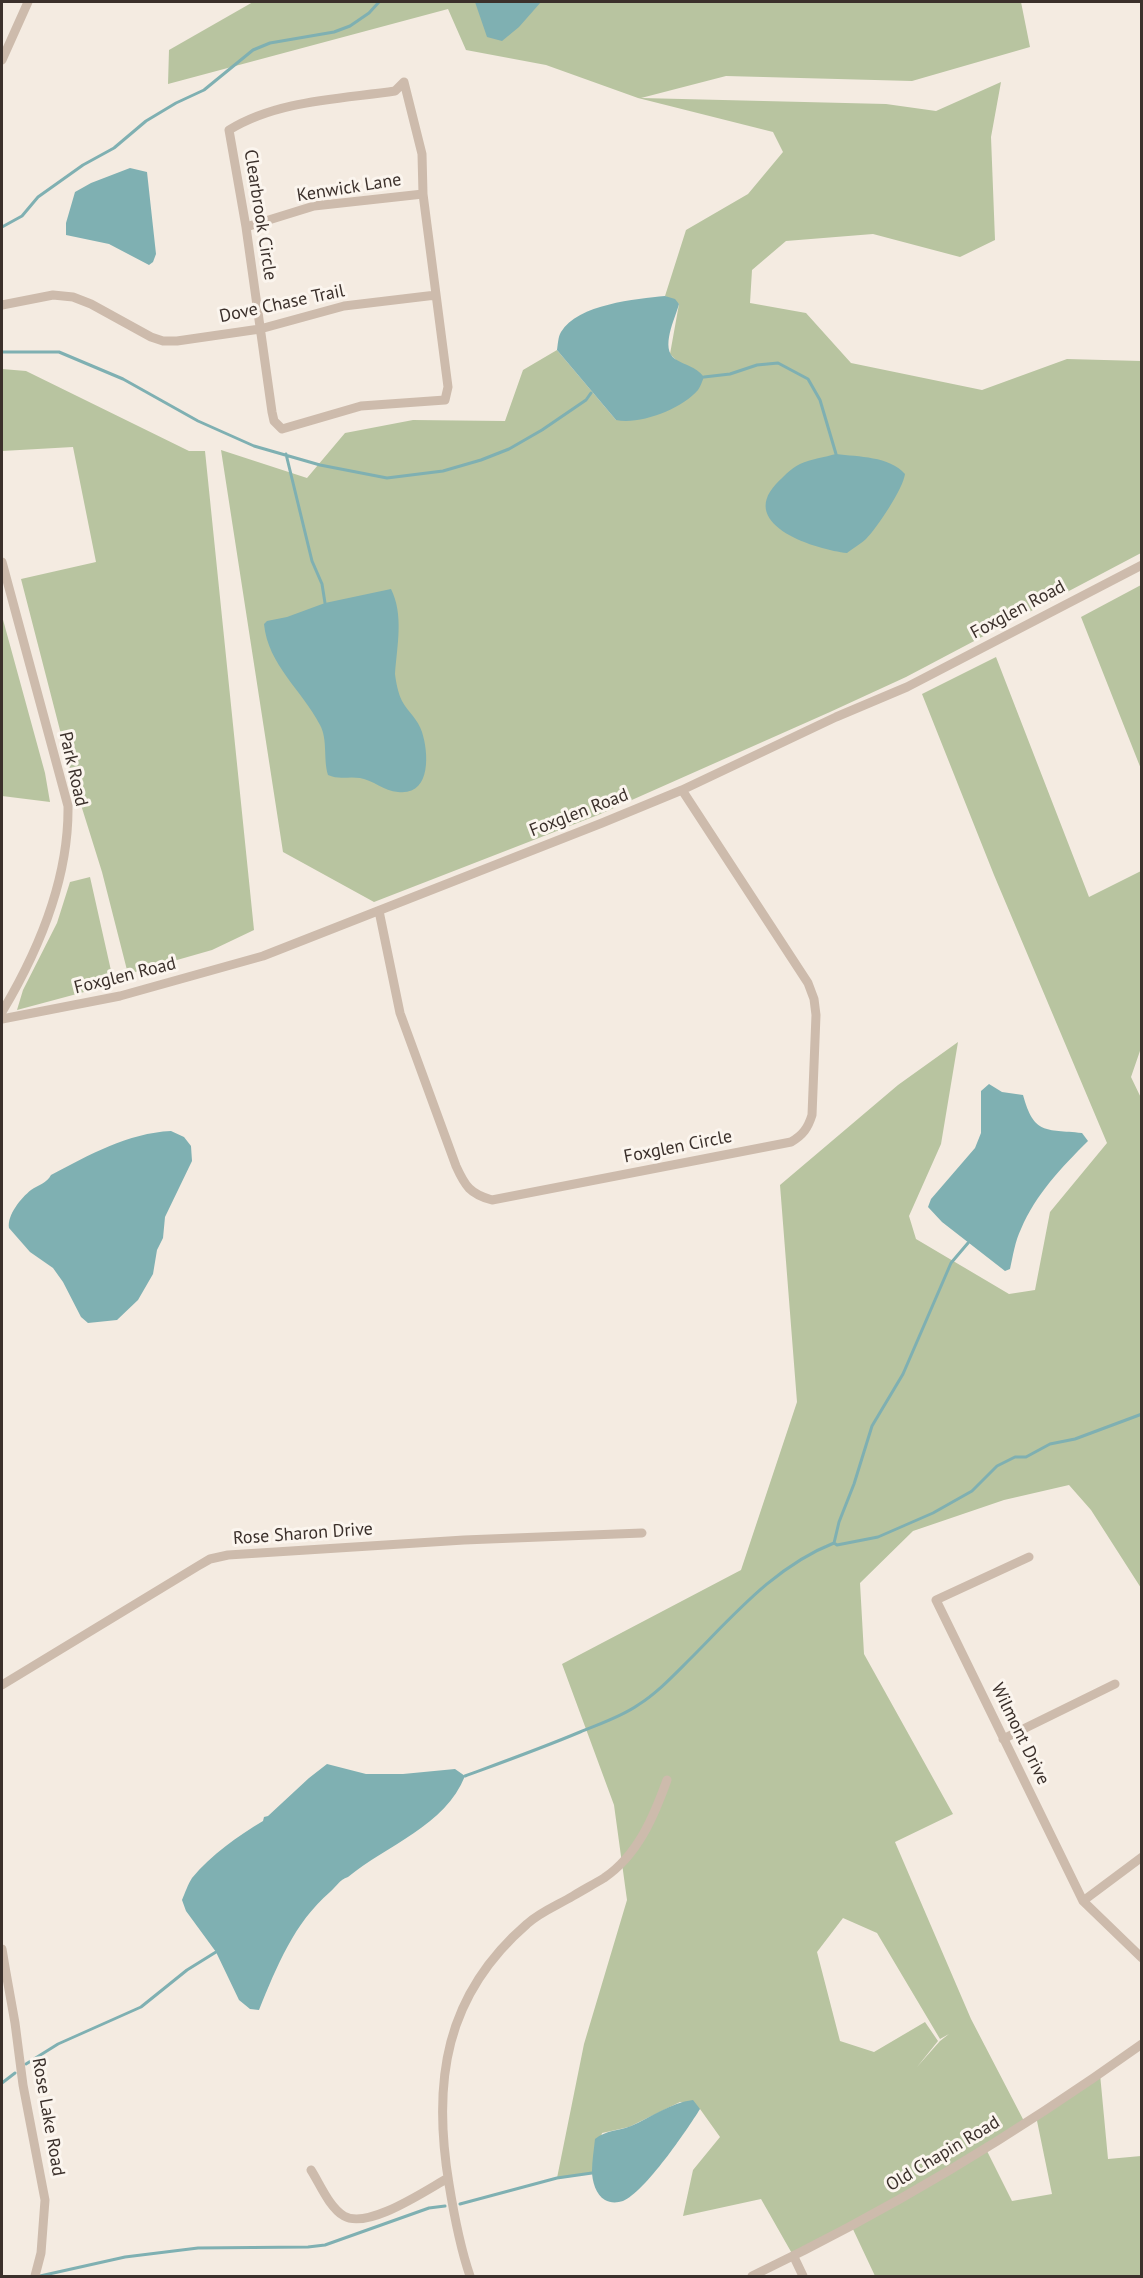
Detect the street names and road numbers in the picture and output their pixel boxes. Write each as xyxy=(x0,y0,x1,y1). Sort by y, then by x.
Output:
street label: Clearbrook Circle xyxy=(239,148,281,282)
street label: Kenwick Lane xyxy=(295,169,403,207)
street label: Dove Chase Trail xyxy=(217,280,347,328)
street label: Foxglen Road xyxy=(967,576,1069,644)
street label: Park Road xyxy=(54,730,92,808)
street label: Foxglen Road xyxy=(526,784,632,842)
street label: Foxglen Road xyxy=(72,953,178,999)
street label: Foxglen Circle xyxy=(622,1126,734,1168)
street label: Rose Sharon Drive xyxy=(232,1518,374,1550)
street label: Wilmont Drive xyxy=(986,1680,1054,1788)
street label: Rose Lake Road xyxy=(27,2056,69,2178)
street label: Old Chapin Road xyxy=(882,2112,1004,2196)

